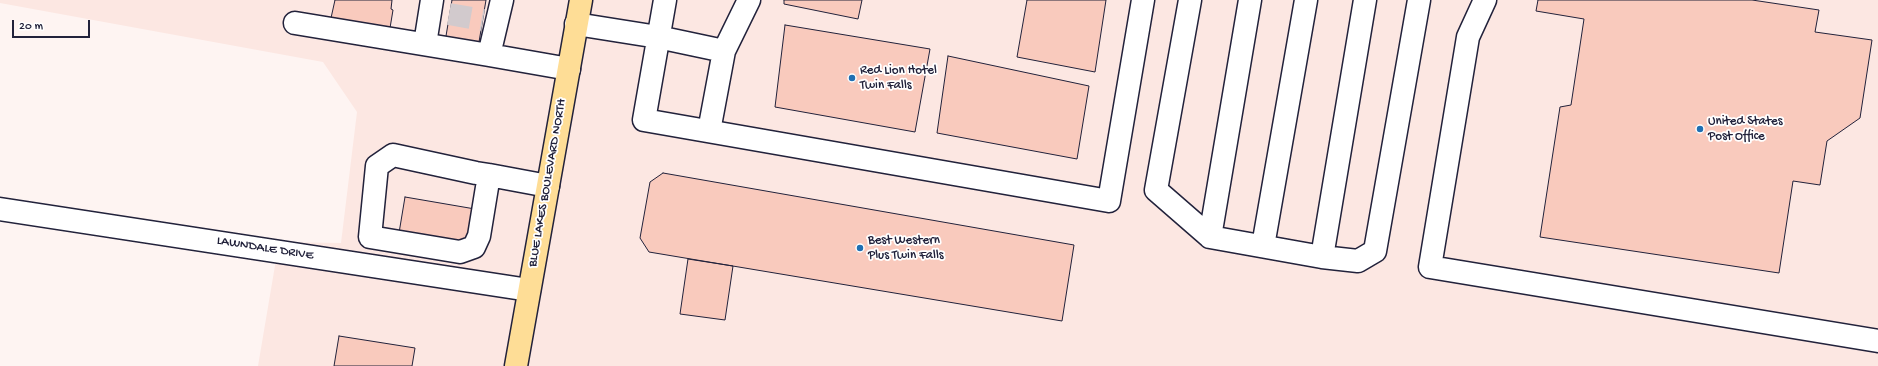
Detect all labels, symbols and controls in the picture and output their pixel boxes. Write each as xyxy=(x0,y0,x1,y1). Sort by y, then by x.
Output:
scale bar xyxy=(14,12,92,38)
text: 20 m xyxy=(19,20,43,34)
place label: Red Lion Hotel Twin Falls xyxy=(860,63,937,94)
marker: Red Lion Hotel Twin Falls xyxy=(847,73,857,83)
street label: BLUE LAKES BOULEVARD NORTH xyxy=(526,98,570,268)
place label: United States Post Office xyxy=(1708,114,1783,145)
marker: United States Post Office xyxy=(1695,124,1705,134)
place label: Best Western Plus Twin Falls xyxy=(868,233,944,264)
street label: LAWNDALE DRIVE xyxy=(215,234,315,264)
marker: Best Western Plus Twin Falls xyxy=(855,243,865,253)

